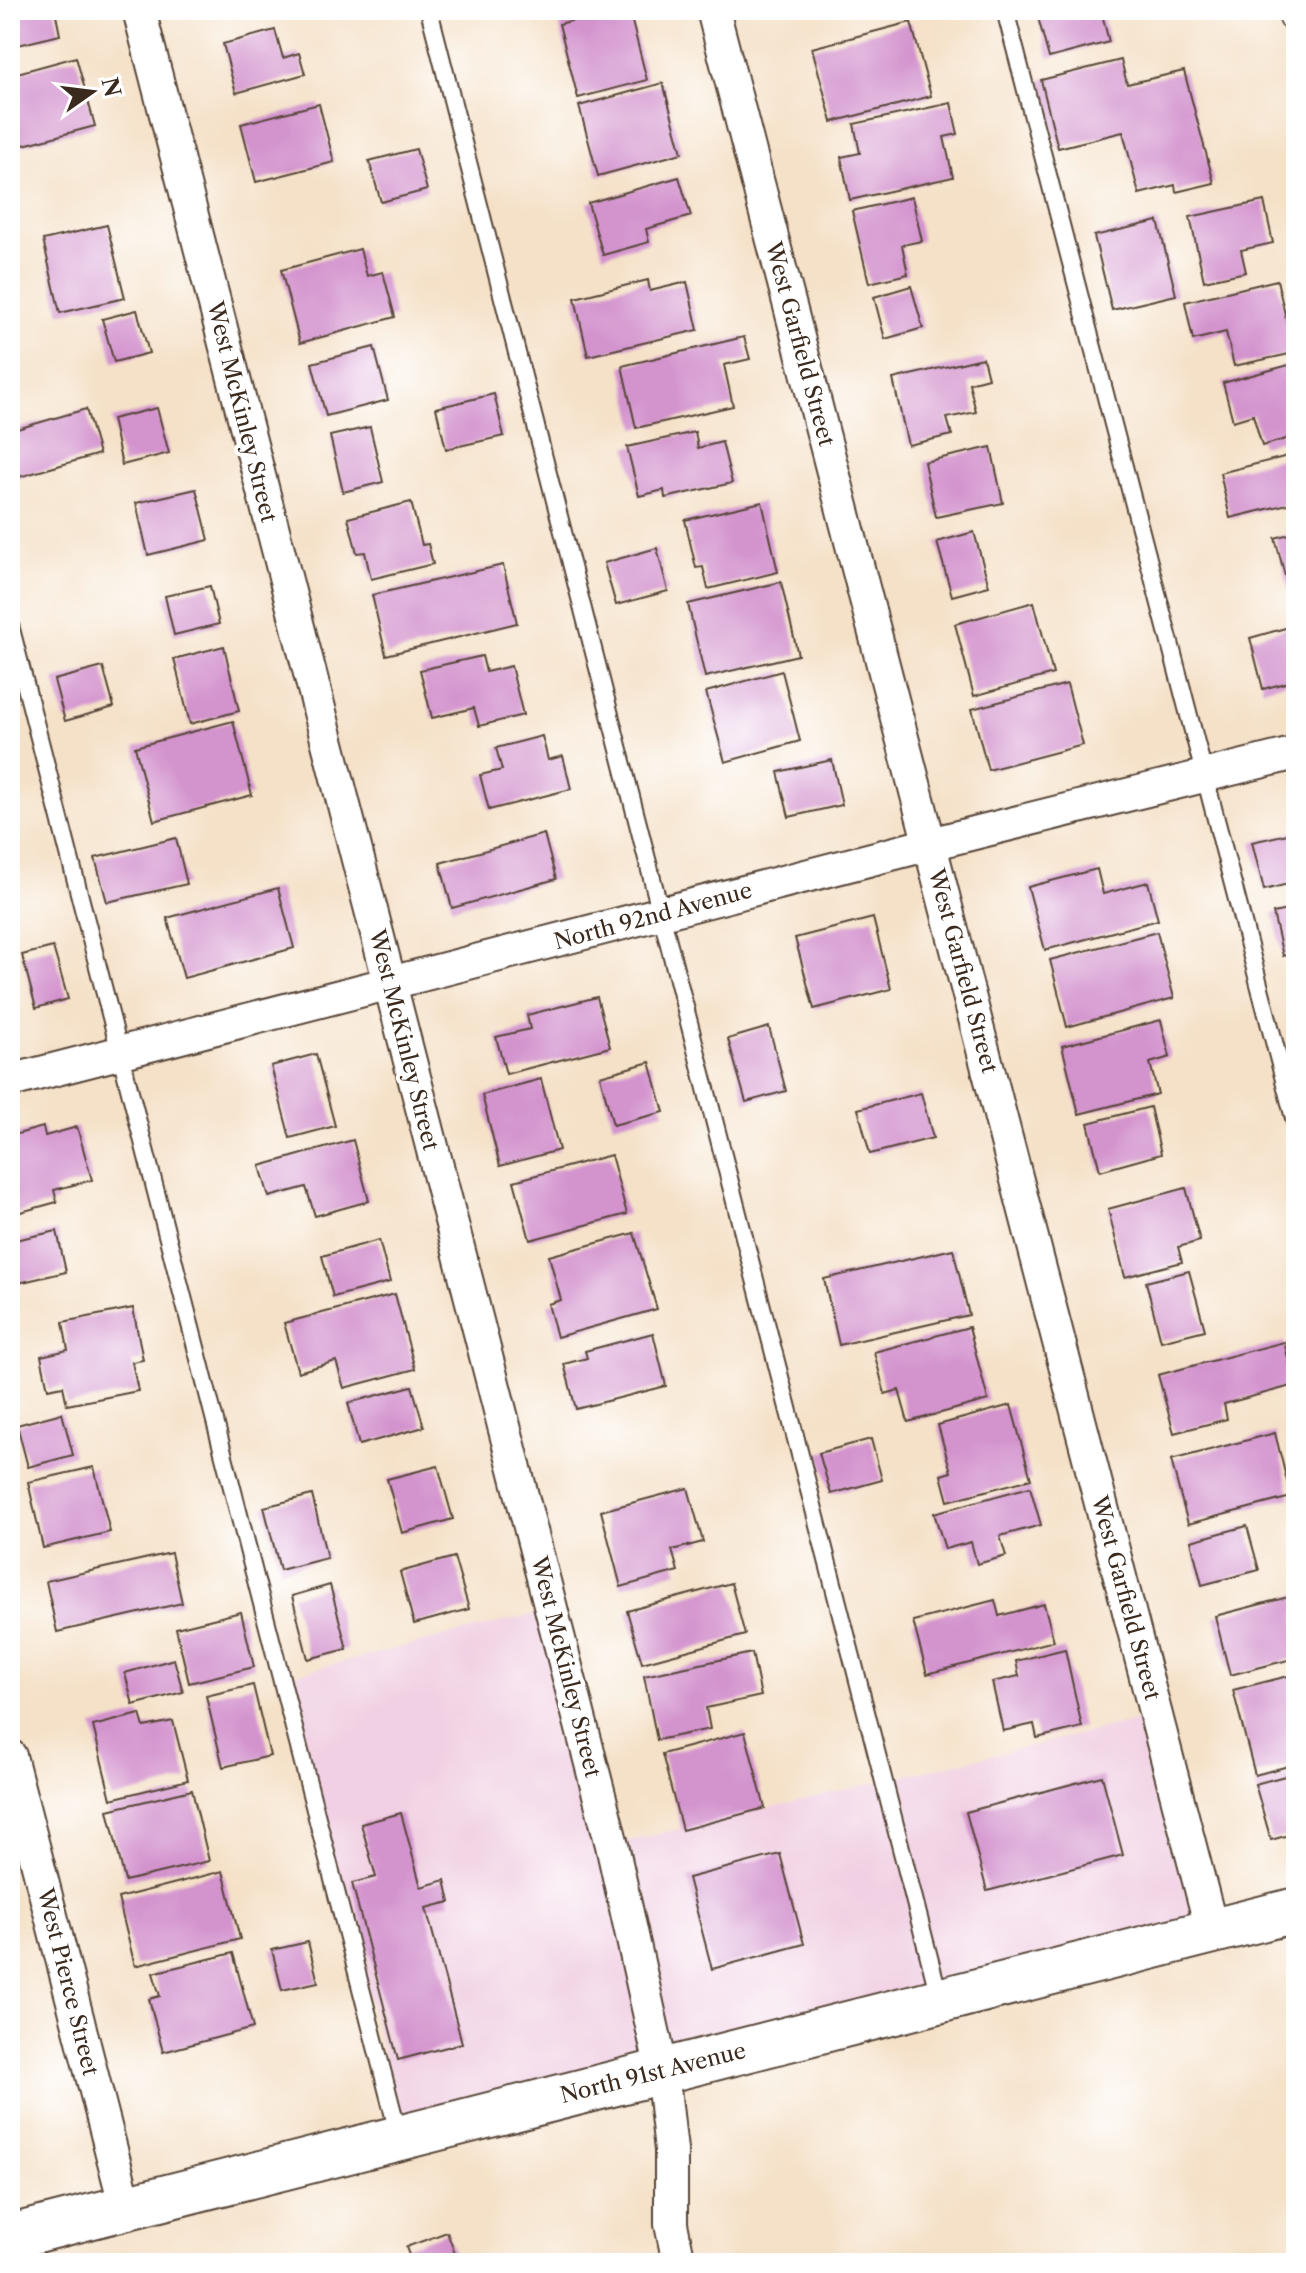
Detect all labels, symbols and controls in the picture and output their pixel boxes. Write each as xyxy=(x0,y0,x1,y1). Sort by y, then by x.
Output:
north arrow xyxy=(52,52,132,132)
text: N xyxy=(96,75,126,100)
street label: West Garfield Street xyxy=(759,238,840,449)
street label: West McKinley Street xyxy=(201,298,283,525)
street label: West Garfield Street xyxy=(922,865,1003,1076)
street label: North 92nd Avenue xyxy=(551,877,755,955)
street label: West McKinley Street xyxy=(363,926,445,1153)
street label: West Garfield Street xyxy=(1085,1492,1166,1703)
street label: West McKinley Street xyxy=(525,1553,607,1780)
street label: West Pierce Street xyxy=(31,1884,104,2079)
street label: North 91st Avenue xyxy=(557,2037,749,2109)

